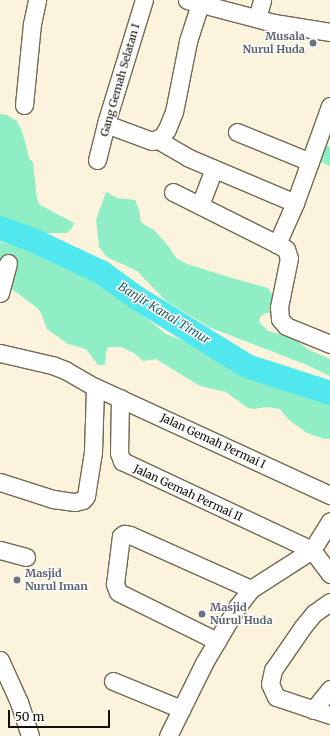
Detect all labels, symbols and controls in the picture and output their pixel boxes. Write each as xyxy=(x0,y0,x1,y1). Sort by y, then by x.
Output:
street label: Gang Gemah Selatan I xyxy=(98,22,142,138)
place label: Musala Nurul Huda xyxy=(242,30,305,56)
marker: Musala Nurul Huda xyxy=(308,38,318,48)
water label: Banjir Kanal Timur xyxy=(116,279,212,347)
street label: Jalan Gemah Permai I xyxy=(158,411,268,471)
street label: Jalan Gemah Permai II xyxy=(132,462,244,524)
place label: Masjid Nurul Iman xyxy=(25,567,88,593)
marker: Masjid Nurul Iman xyxy=(12,575,22,585)
place label: Masjid Nurul Huda xyxy=(210,601,273,627)
marker: Masjid Nurul Huda xyxy=(197,609,207,619)
scale bar xyxy=(10,702,112,728)
text: 50 m xyxy=(15,709,44,724)

